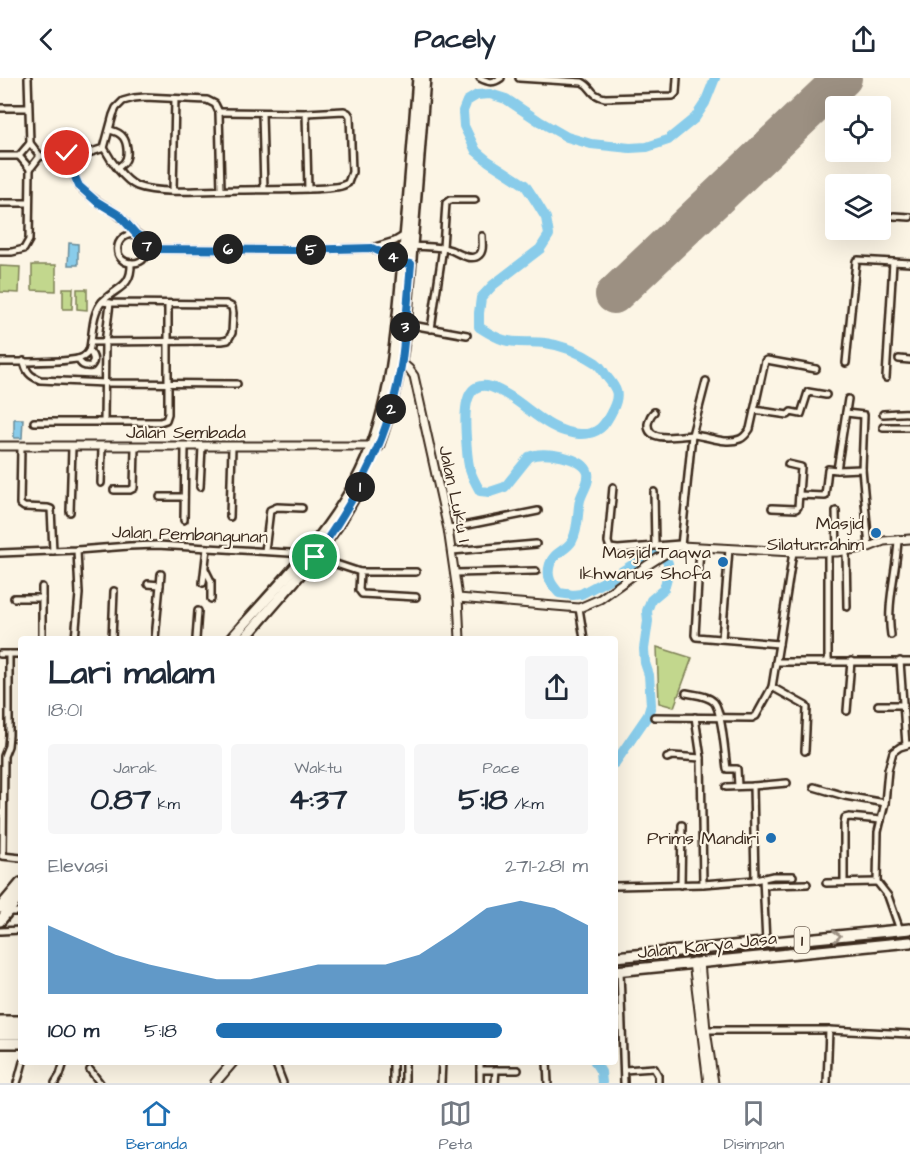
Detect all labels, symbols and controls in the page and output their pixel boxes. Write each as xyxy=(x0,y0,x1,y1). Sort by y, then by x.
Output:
text: Pacely xyxy=(414,20,496,58)
icon: back xyxy=(30,23,63,56)
icon: share xyxy=(847,23,880,56)
map controls xyxy=(825,96,891,240)
button: locate xyxy=(825,96,891,162)
pin xyxy=(41,127,92,178)
icon: check xyxy=(50,136,83,169)
button: layers xyxy=(825,174,891,240)
pin: 7 xyxy=(132,231,162,261)
pin: 6 xyxy=(213,234,243,264)
text: 7 xyxy=(142,235,152,257)
pin: 5 xyxy=(296,235,326,265)
text: 6 xyxy=(223,238,233,260)
text: 5 xyxy=(305,239,317,261)
pin: 4 xyxy=(378,242,408,272)
text: 4 xyxy=(388,246,398,268)
pin: 3 xyxy=(390,312,420,342)
text: 3 xyxy=(401,316,409,338)
pin: 2 xyxy=(376,394,406,424)
text: 2 xyxy=(386,398,396,420)
street label: Jalan Sembada xyxy=(126,420,246,445)
street label: Jalan Luku I xyxy=(432,443,477,545)
pin: 1 xyxy=(345,472,375,502)
text: 1 xyxy=(359,476,361,498)
place label: Masjid Silaturrahim xyxy=(767,511,864,557)
street label: Jalan Pembangunan xyxy=(112,519,268,551)
marker: Masjid Silaturrahim xyxy=(869,526,883,540)
pin xyxy=(289,531,340,582)
icon: arrive xyxy=(298,540,331,573)
place label: Masjid Taqwa Ikhwanus Shofa xyxy=(580,540,711,586)
marker: Masjid Taqwa Ikhwanus Shofa xyxy=(716,555,730,569)
text: Lari malam xyxy=(48,650,214,696)
button: share xyxy=(525,656,588,719)
text: 18:01 xyxy=(48,696,82,724)
text: Jarak xyxy=(113,757,157,779)
text: Waktu xyxy=(294,757,342,779)
text: Pace xyxy=(482,757,520,779)
text: 0.87 xyxy=(90,779,151,821)
text: 4:37 xyxy=(288,779,348,821)
text: 5:18 xyxy=(458,779,508,821)
text: km xyxy=(151,793,180,815)
text: /km xyxy=(508,793,544,815)
place label: Prims Mandiri xyxy=(647,826,759,851)
marker: Prims Mandiri xyxy=(764,831,778,845)
text: Elevasi xyxy=(48,852,107,880)
text: 271–281 m xyxy=(505,852,588,880)
street label: Jalan Karya Jasa xyxy=(636,926,778,966)
road number: 1 xyxy=(794,927,810,953)
one-way arrow xyxy=(832,930,841,943)
text: 100 m xyxy=(48,1017,99,1045)
text: 5:18 xyxy=(144,1017,177,1045)
tab: Beranda xyxy=(126,1097,187,1155)
tab: Peta xyxy=(439,1097,472,1155)
tab: Disimpan xyxy=(723,1097,784,1155)

